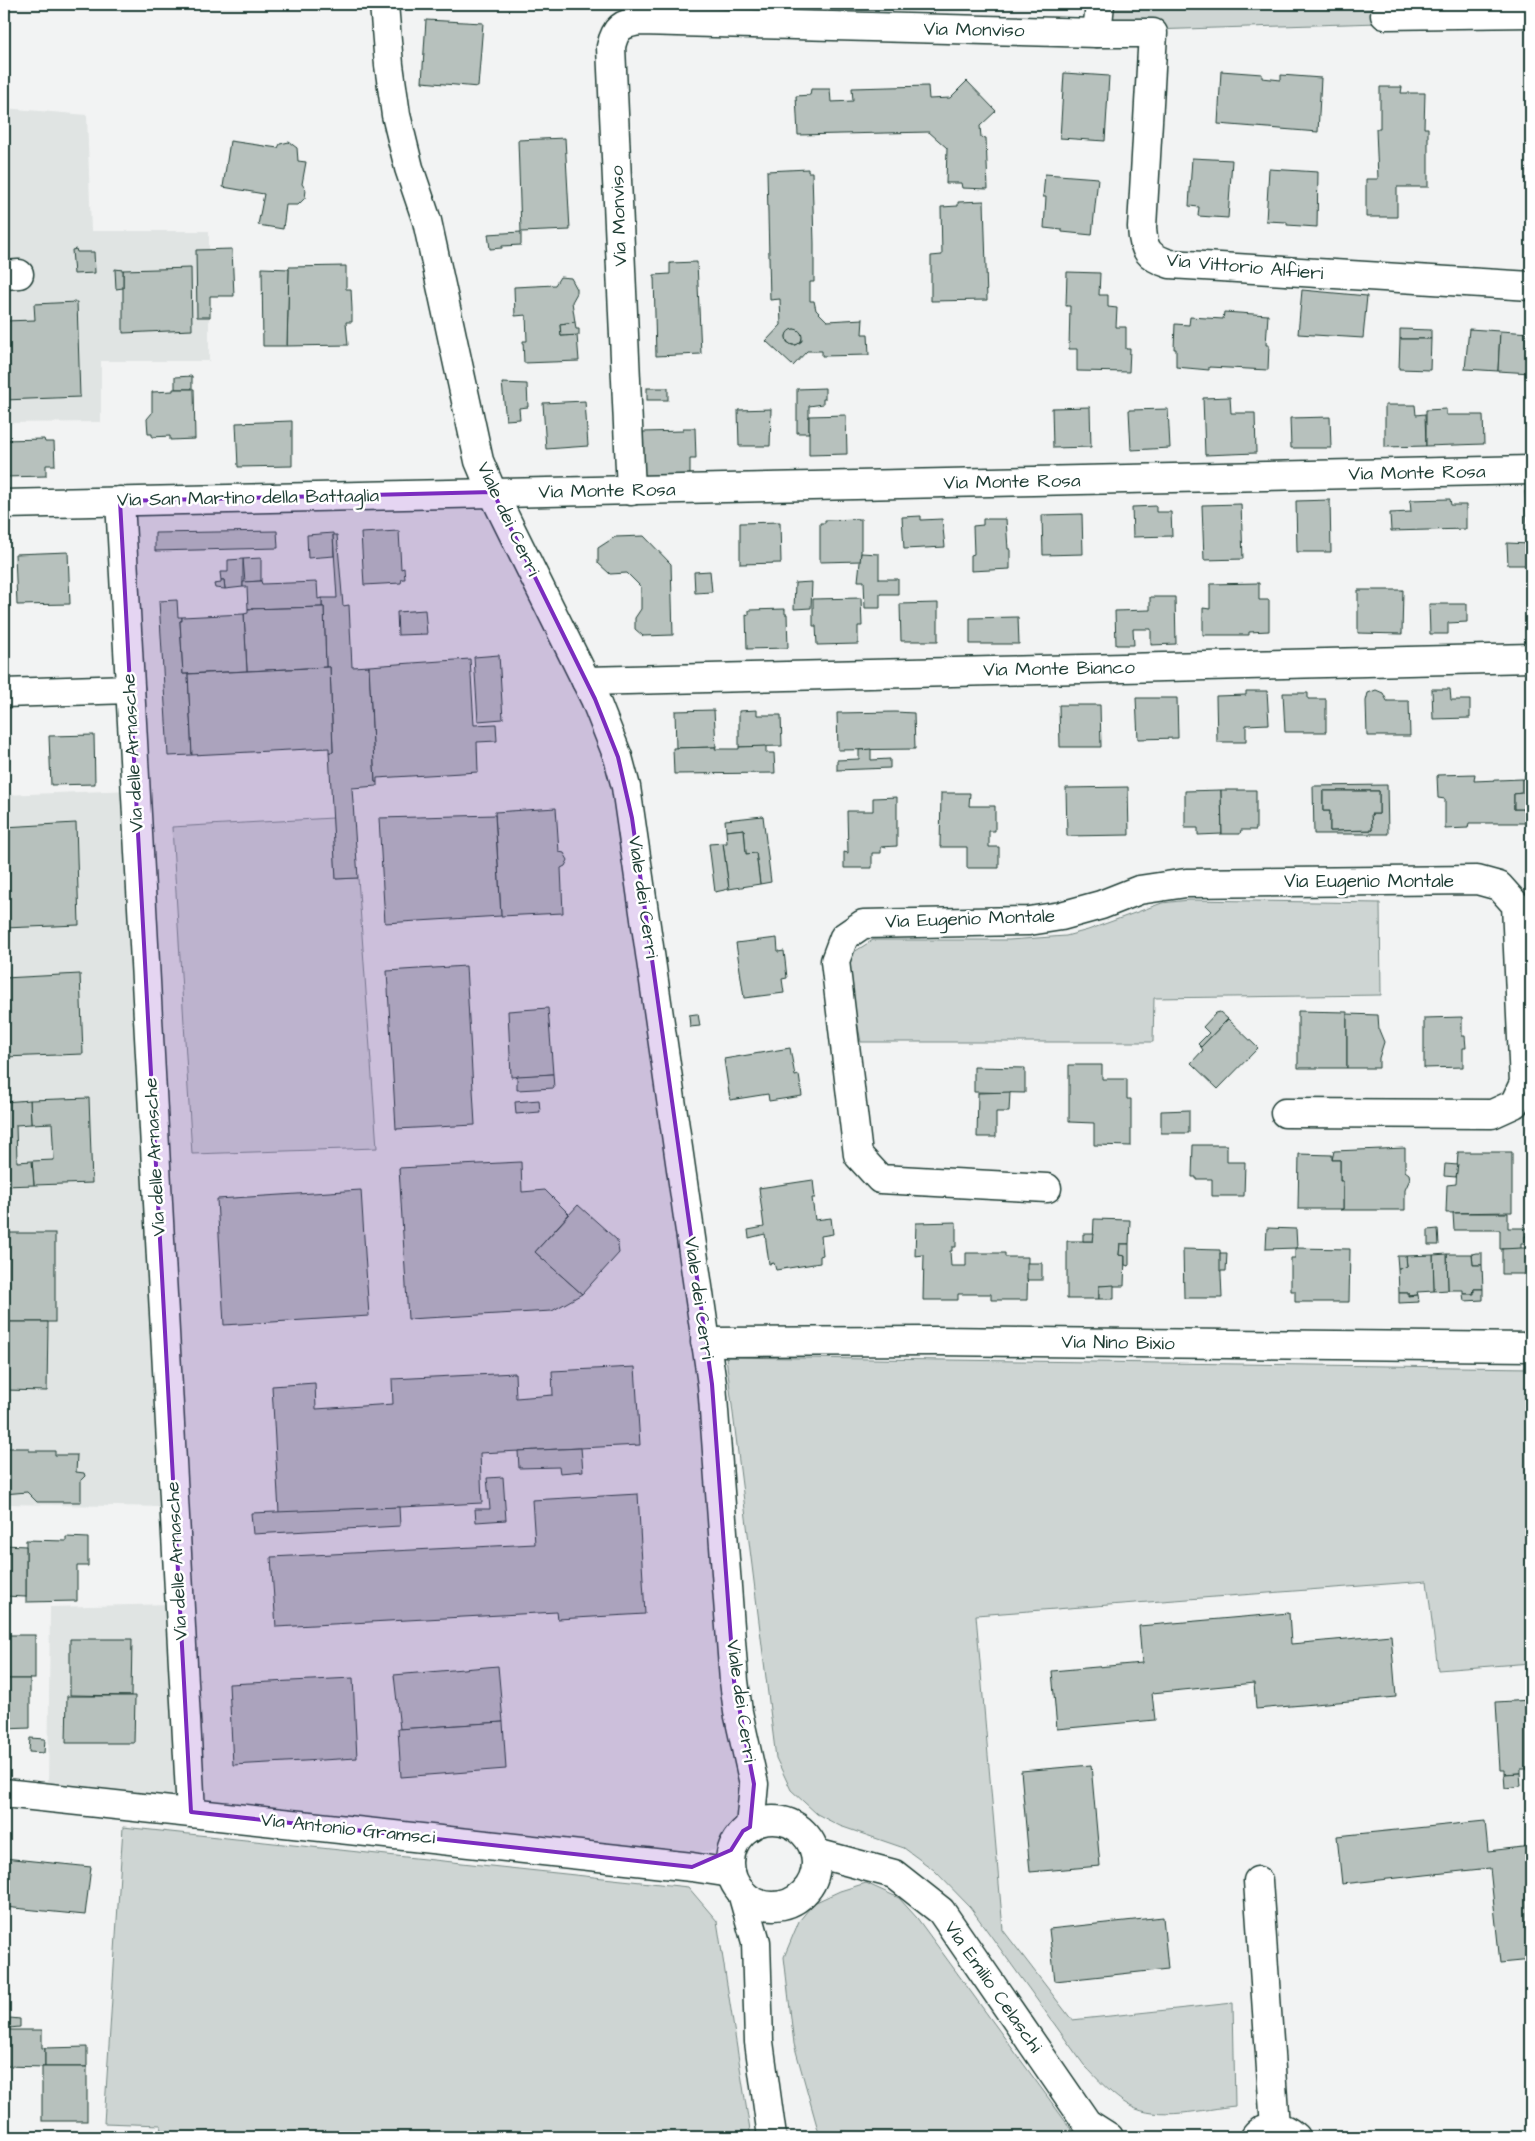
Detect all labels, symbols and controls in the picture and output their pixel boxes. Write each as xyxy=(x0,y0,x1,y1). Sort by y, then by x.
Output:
street label: Via Monviso xyxy=(923,16,1025,44)
street label: Via Monviso xyxy=(604,165,634,267)
street label: Via Vittorio Alfieri xyxy=(1165,247,1325,287)
street label: Viale dei Cerri xyxy=(470,457,546,581)
street label: Via Monte Rosa xyxy=(1348,458,1486,488)
street label: Via Monte Rosa xyxy=(943,467,1081,497)
street label: Via Monte Rosa xyxy=(538,476,676,506)
street label: Via San Martino della Battaglia xyxy=(117,482,380,515)
street label: Via Monte Bianco xyxy=(983,654,1135,684)
street label: Via delle Arnasche xyxy=(115,673,151,833)
street label: Viale dei Cerri xyxy=(621,834,665,960)
street label: Via Eugenio Montale xyxy=(1284,868,1454,896)
street label: Via Eugenio Montale xyxy=(884,903,1056,936)
street label: Via delle Arnasche xyxy=(137,1077,173,1237)
street label: Viale dei Cerri xyxy=(677,1235,721,1361)
street label: Via Nino Bixio xyxy=(1061,1329,1175,1357)
street label: Via delle Arnasche xyxy=(159,1481,195,1641)
street label: Viale dei Cerri xyxy=(719,1638,763,1764)
street label: Via Antonio Gramsci xyxy=(259,1806,437,1852)
street label: Via Emilio Celaschi xyxy=(937,1916,1049,2058)

